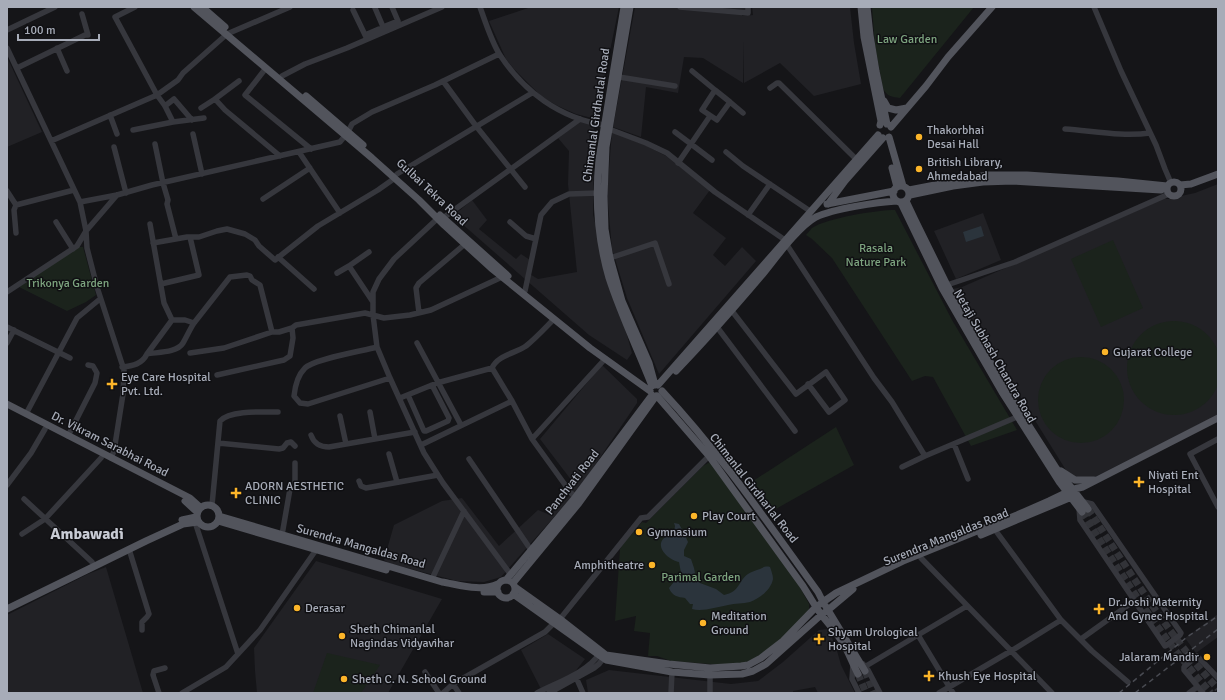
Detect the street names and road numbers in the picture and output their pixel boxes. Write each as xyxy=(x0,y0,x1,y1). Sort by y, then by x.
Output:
street label: Chimanlal Girdharlal Road xyxy=(580,47,613,183)
street label: Gulbai Tekra Road xyxy=(393,156,470,229)
street label: Netaji Subhash Chandra Road xyxy=(950,287,1039,426)
street label: Dr. Vikram Sarabhai Road xyxy=(49,408,171,481)
street label: Chimanlal Girdharlal Road xyxy=(706,430,801,546)
street label: Panchvati Road xyxy=(542,447,602,518)
street label: Surendra Mangaldas Road xyxy=(881,505,1011,569)
street label: Surendra Mangaldas Road xyxy=(295,521,427,572)

